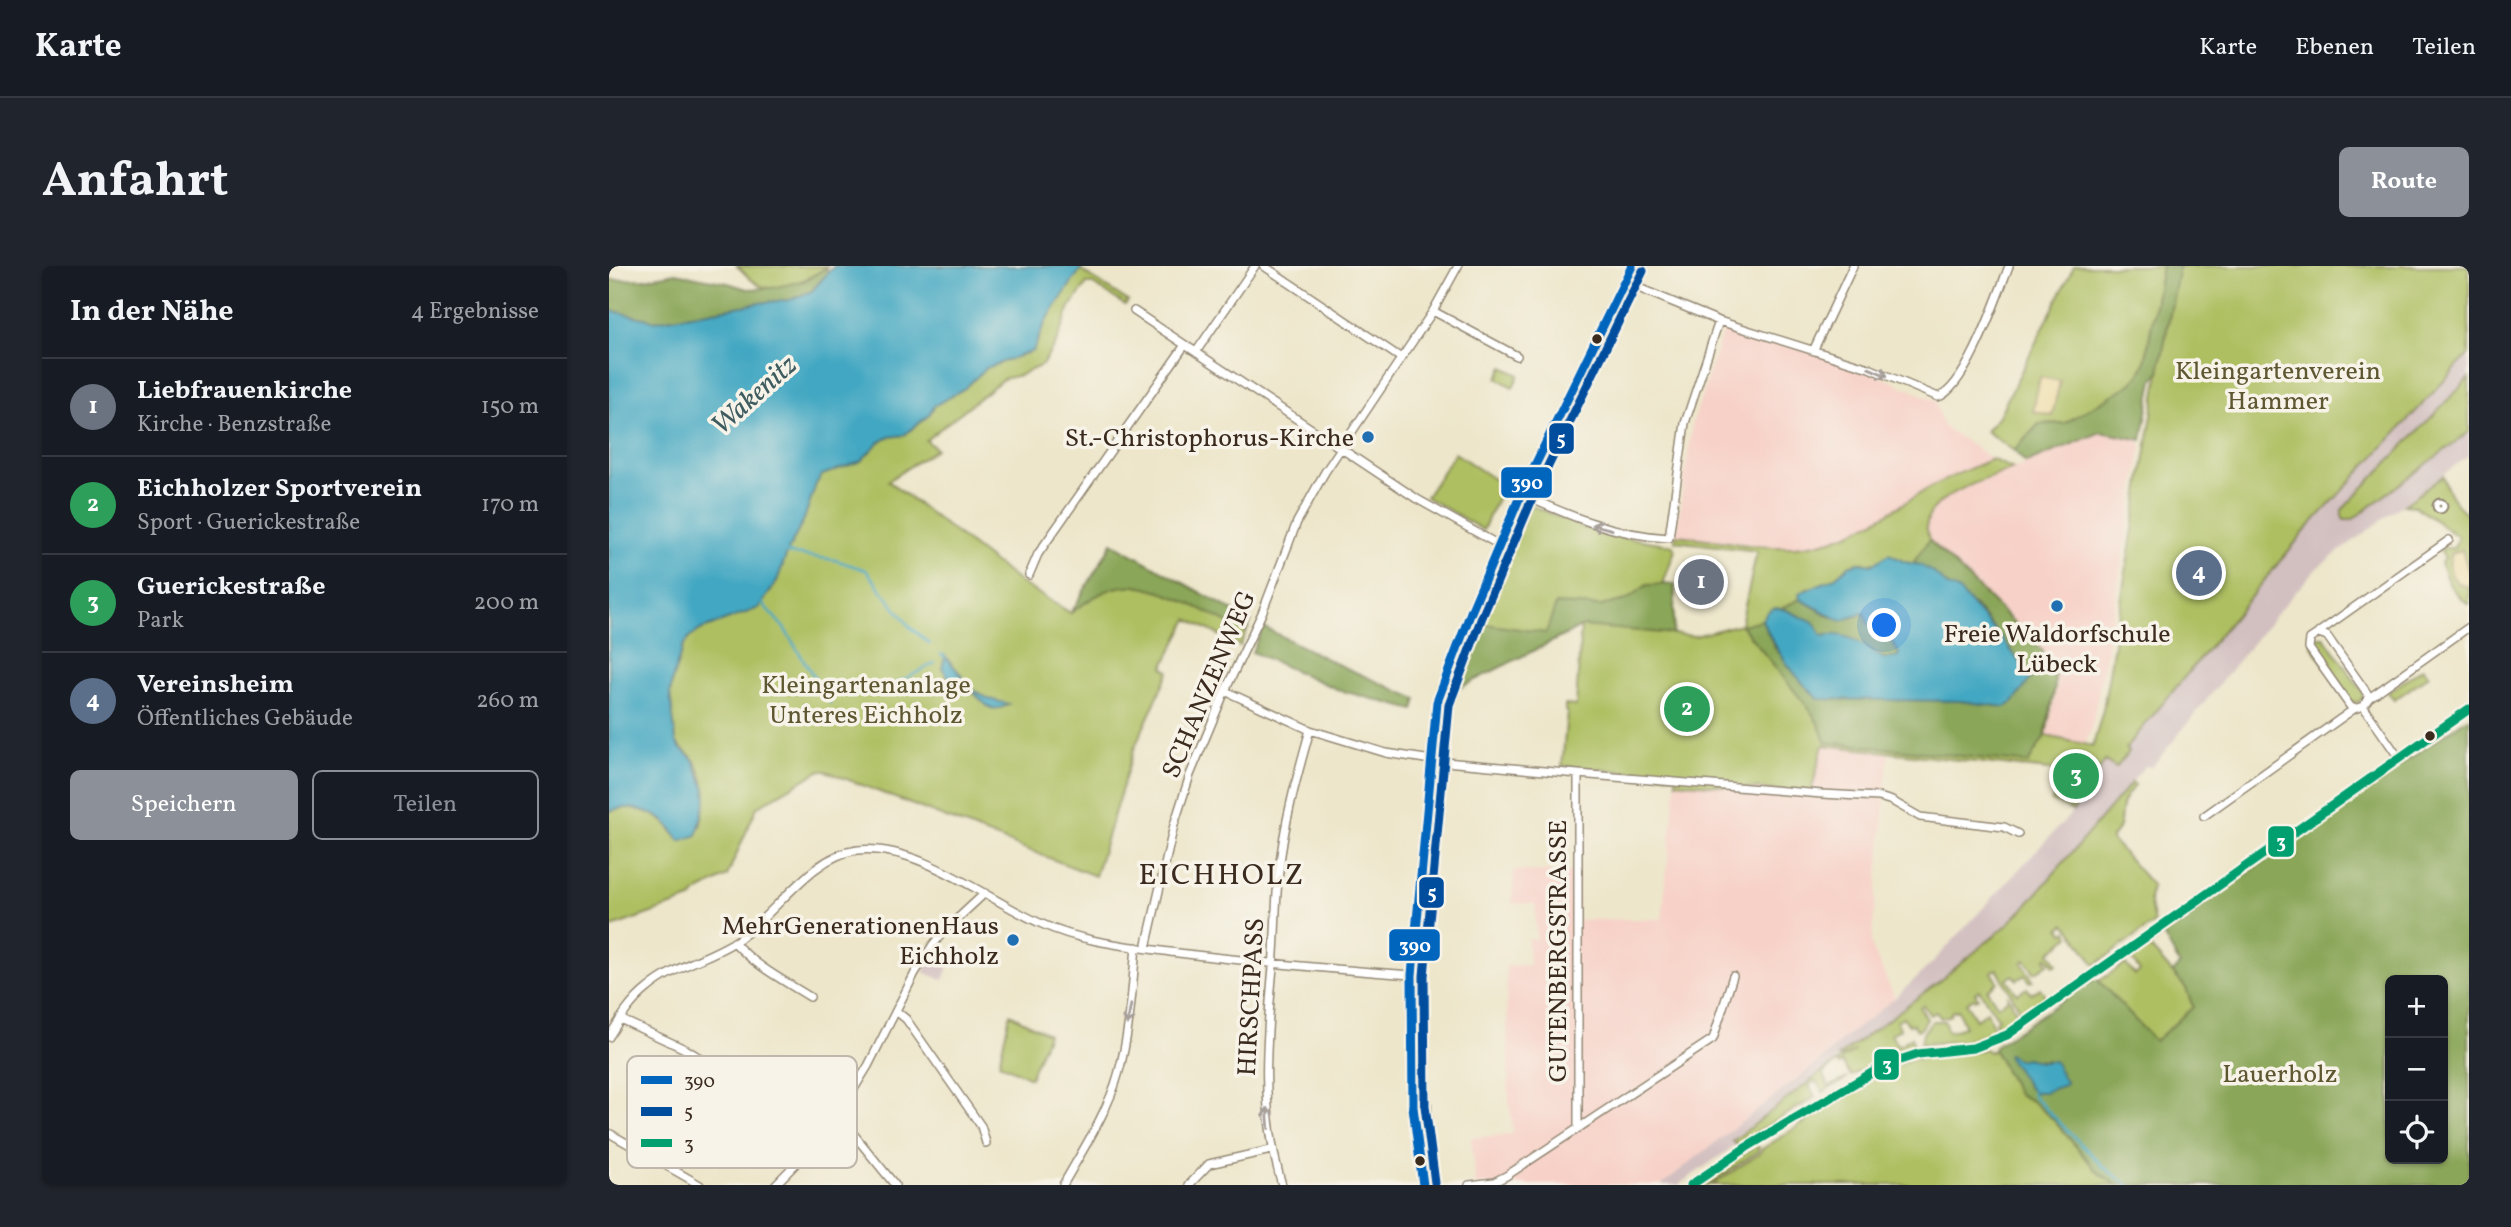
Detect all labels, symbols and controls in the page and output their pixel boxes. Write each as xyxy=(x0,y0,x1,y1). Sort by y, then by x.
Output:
text: Karte xyxy=(35,25,122,71)
text: Karte xyxy=(2199,31,2257,65)
text: Ebenen xyxy=(2295,31,2374,65)
text: Teilen xyxy=(2412,31,2476,65)
button: Route xyxy=(2339,147,2469,217)
text: Anfahrt xyxy=(42,148,229,217)
text: In der Nähe xyxy=(70,291,234,333)
text: 4 Ergebnisse xyxy=(411,296,539,328)
unlabelled marker xyxy=(1590,332,1604,346)
water label: Wakenitz xyxy=(703,347,806,445)
park label: Kleingartenverein Hammer xyxy=(2175,354,2381,420)
one-way arrow xyxy=(1867,366,1889,379)
text: Liebfrauenkirche xyxy=(137,373,352,409)
text: 1 xyxy=(88,391,98,423)
text: 150 m xyxy=(481,391,539,423)
text: Kirche · Benzstraße xyxy=(137,409,331,441)
place label: St.-Christophorus-Kirche xyxy=(1065,421,1354,457)
line badge: 5 xyxy=(1548,422,1575,455)
text: 5 xyxy=(1556,427,1566,453)
marker: St.-Christophorus-Kirche xyxy=(1360,429,1376,445)
line badge: 390 xyxy=(1500,466,1553,499)
text: Eichholzer Sportverein xyxy=(137,471,422,507)
text: 390 xyxy=(1511,471,1543,497)
text: 2 xyxy=(87,489,99,521)
text: 170 m xyxy=(481,489,539,521)
text: Sport · Guerickestraße xyxy=(137,507,360,539)
one-way arrow xyxy=(1591,520,1614,533)
pin: 4 xyxy=(2176,547,2222,599)
pin: 1 xyxy=(1678,556,1724,608)
text: Guerickestraße xyxy=(137,569,325,605)
street label: SCHANZENWEG xyxy=(1154,585,1266,784)
text: 3 xyxy=(87,587,99,619)
text: 200 m xyxy=(474,587,539,619)
marker: Freie Waldorfschule Lübeck xyxy=(2049,598,2065,614)
text: Park xyxy=(137,605,184,637)
your location xyxy=(1867,608,1901,642)
place label: Freie Waldorfschule Lübeck xyxy=(1943,617,2171,683)
text: Vereinsheim xyxy=(137,667,294,703)
park label: Kleingartenanlage Unteres Eichholz xyxy=(761,668,971,734)
pin: 2 xyxy=(1664,683,1710,735)
text: 4 xyxy=(86,685,100,717)
text: 260 m xyxy=(476,685,539,717)
text: Öffentliches Gebäude xyxy=(137,703,353,735)
unlabelled marker xyxy=(2423,729,2437,743)
pin: 3 xyxy=(2053,750,2099,802)
button: Speichern xyxy=(70,770,298,840)
button: Teilen xyxy=(312,770,539,840)
street label: GUTENBERGSTRASSE xyxy=(1541,820,1577,1082)
line badge: 3 xyxy=(2267,825,2295,858)
text: 3 xyxy=(2276,830,2286,856)
district label: EICHHOLZ xyxy=(1138,855,1306,897)
line badge: 5 xyxy=(1418,876,1445,909)
text: 5 xyxy=(1427,881,1437,907)
place label: MehrGenerationenHaus Eichholz xyxy=(722,909,999,975)
street label: HIRSCHPASS xyxy=(1230,917,1274,1077)
line badge: 390 xyxy=(1388,928,1441,962)
marker: MehrGenerationenHaus Eichholz xyxy=(1005,932,1021,948)
text: 390 xyxy=(1399,934,1431,960)
map controls xyxy=(2385,975,2448,1164)
button: + xyxy=(2385,975,2448,1038)
one-way arrow xyxy=(1122,1003,1135,1026)
button: − xyxy=(2385,1038,2448,1101)
line badge: 3 xyxy=(1873,1048,1900,1081)
text: 3 xyxy=(1882,1053,1892,1079)
legend xyxy=(627,1056,857,1168)
park label: Lauerholz xyxy=(2222,1057,2338,1093)
text: 390 xyxy=(684,1069,715,1095)
text: 5 xyxy=(684,1100,693,1126)
button: locate xyxy=(2385,1101,2448,1164)
one-way arrow xyxy=(1261,1108,1274,1130)
text: 3 xyxy=(684,1132,694,1158)
unlabelled marker xyxy=(1413,1154,1427,1168)

